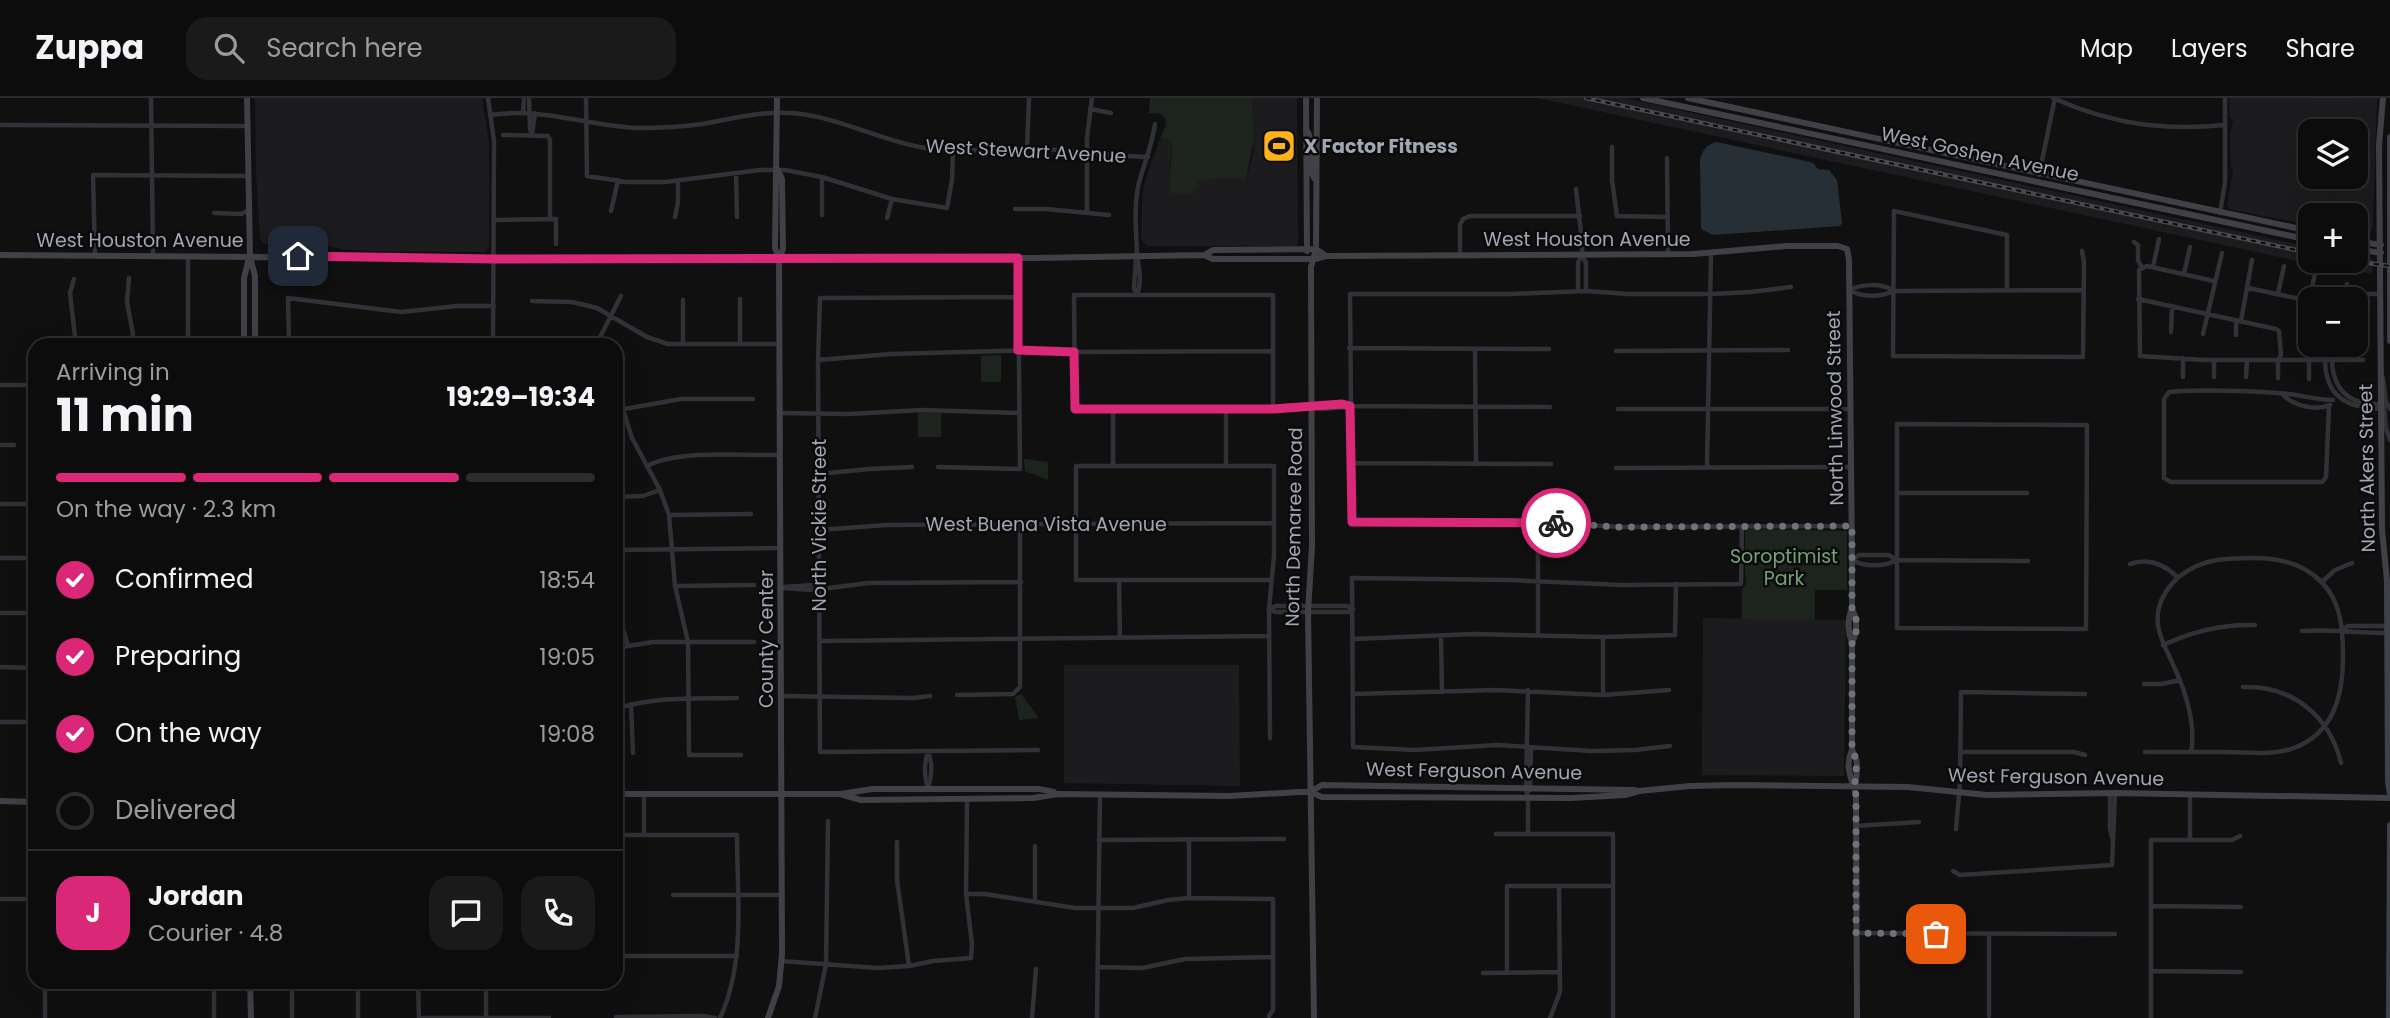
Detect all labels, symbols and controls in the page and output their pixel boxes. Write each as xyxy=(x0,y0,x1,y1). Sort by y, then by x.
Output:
search box xyxy=(186,17,676,80)
text: Zuppa xyxy=(35,24,144,71)
icon: search xyxy=(210,29,248,67)
text: Search here xyxy=(266,30,423,66)
text: Map xyxy=(2080,32,2133,65)
text: Layers xyxy=(2171,32,2247,65)
text: Share xyxy=(2285,32,2355,65)
map controls xyxy=(2298,119,2368,357)
button: layers xyxy=(2298,119,2368,189)
street label: West Goshen Avenue xyxy=(1879,120,2081,188)
sports icon: X Factor Fitness xyxy=(1260,127,1298,165)
street label: West Stewart Avenue xyxy=(925,132,1127,170)
place label: X Factor Fitness xyxy=(1304,133,1458,160)
button: + xyxy=(2298,203,2368,273)
pin xyxy=(268,226,328,286)
street label: West Houston Avenue xyxy=(1483,226,1691,253)
street label: West Houston Avenue xyxy=(36,227,244,254)
icon: home xyxy=(279,237,317,275)
button: − xyxy=(2298,287,2368,357)
street label: North Linwood Street xyxy=(1820,310,1850,506)
text: Arriving in xyxy=(56,356,170,388)
text: 19:29–19:34 xyxy=(446,379,595,415)
text: 11 min xyxy=(56,383,194,447)
street label: North Akers Street xyxy=(2352,383,2382,553)
street label: North Demaree Road xyxy=(1279,427,1309,627)
street label: North Vickie Street xyxy=(806,439,833,611)
courier xyxy=(1521,488,1591,558)
text: On the way · 2.3 km xyxy=(56,493,276,525)
icon: bike xyxy=(1537,504,1575,542)
street label: West Buena Vista Avenue xyxy=(925,511,1167,538)
park label: Soroptimist Park xyxy=(1730,543,1838,592)
icon: check xyxy=(56,561,94,599)
text: Confirmed xyxy=(115,561,253,597)
text: 18:54 xyxy=(539,564,595,596)
street label: County Center xyxy=(753,570,780,708)
icon: check xyxy=(56,638,94,676)
text: Preparing xyxy=(115,638,241,674)
text: 19:05 xyxy=(539,641,595,673)
icon: check xyxy=(56,715,94,753)
text: On the way xyxy=(115,715,262,751)
text: 19:08 xyxy=(539,718,595,750)
street label: West Ferguson Avenue xyxy=(1366,756,1582,786)
street label: West Ferguson Avenue xyxy=(1948,762,2164,792)
text: Delivered xyxy=(115,792,236,828)
button: chat xyxy=(429,876,503,950)
button: phone xyxy=(521,876,595,950)
text: Jordan xyxy=(148,878,244,914)
text: J xyxy=(85,895,101,931)
pin xyxy=(1906,904,1966,964)
icon: bag xyxy=(1917,915,1955,953)
text: Courier · 4.8 xyxy=(148,917,283,949)

